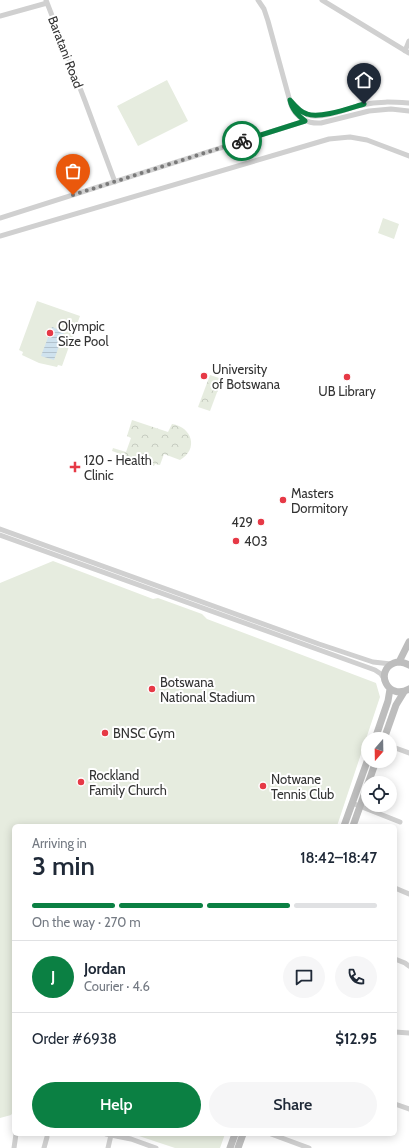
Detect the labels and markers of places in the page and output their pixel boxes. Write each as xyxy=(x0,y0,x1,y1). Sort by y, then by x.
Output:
pin xyxy=(347,63,381,104)
pin xyxy=(56,154,90,195)
place label: Olympic Size Pool xyxy=(58,318,108,349)
marker: Olympic Size Pool xyxy=(45,328,55,338)
place label: University of Botswana xyxy=(212,361,281,392)
marker: University of Botswana xyxy=(199,371,209,381)
marker: UB Library xyxy=(342,372,352,382)
place label: UB Library xyxy=(318,383,376,399)
place label: 120 - Health Clinic xyxy=(84,452,152,483)
marker: 120 - Health Clinic xyxy=(69,461,81,473)
place label: Masters Dormitory xyxy=(291,485,348,516)
marker: Masters Dormitory xyxy=(278,495,288,505)
place label: 429 xyxy=(231,514,253,530)
marker: 429 xyxy=(256,517,266,527)
place label: 403 xyxy=(244,533,268,549)
marker: 403 xyxy=(231,536,241,546)
place label: Botswana National Stadium xyxy=(160,674,255,705)
marker: Botswana National Stadium xyxy=(147,684,157,694)
place label: BNSC Gym xyxy=(113,725,175,741)
marker: BNSC Gym xyxy=(100,728,110,738)
place label: Rockland Family Church xyxy=(89,767,167,798)
place label: Notwane Tennis Club xyxy=(271,771,334,802)
marker: Rockland Family Church xyxy=(76,777,86,787)
marker: Notwane Tennis Club xyxy=(258,781,268,791)

